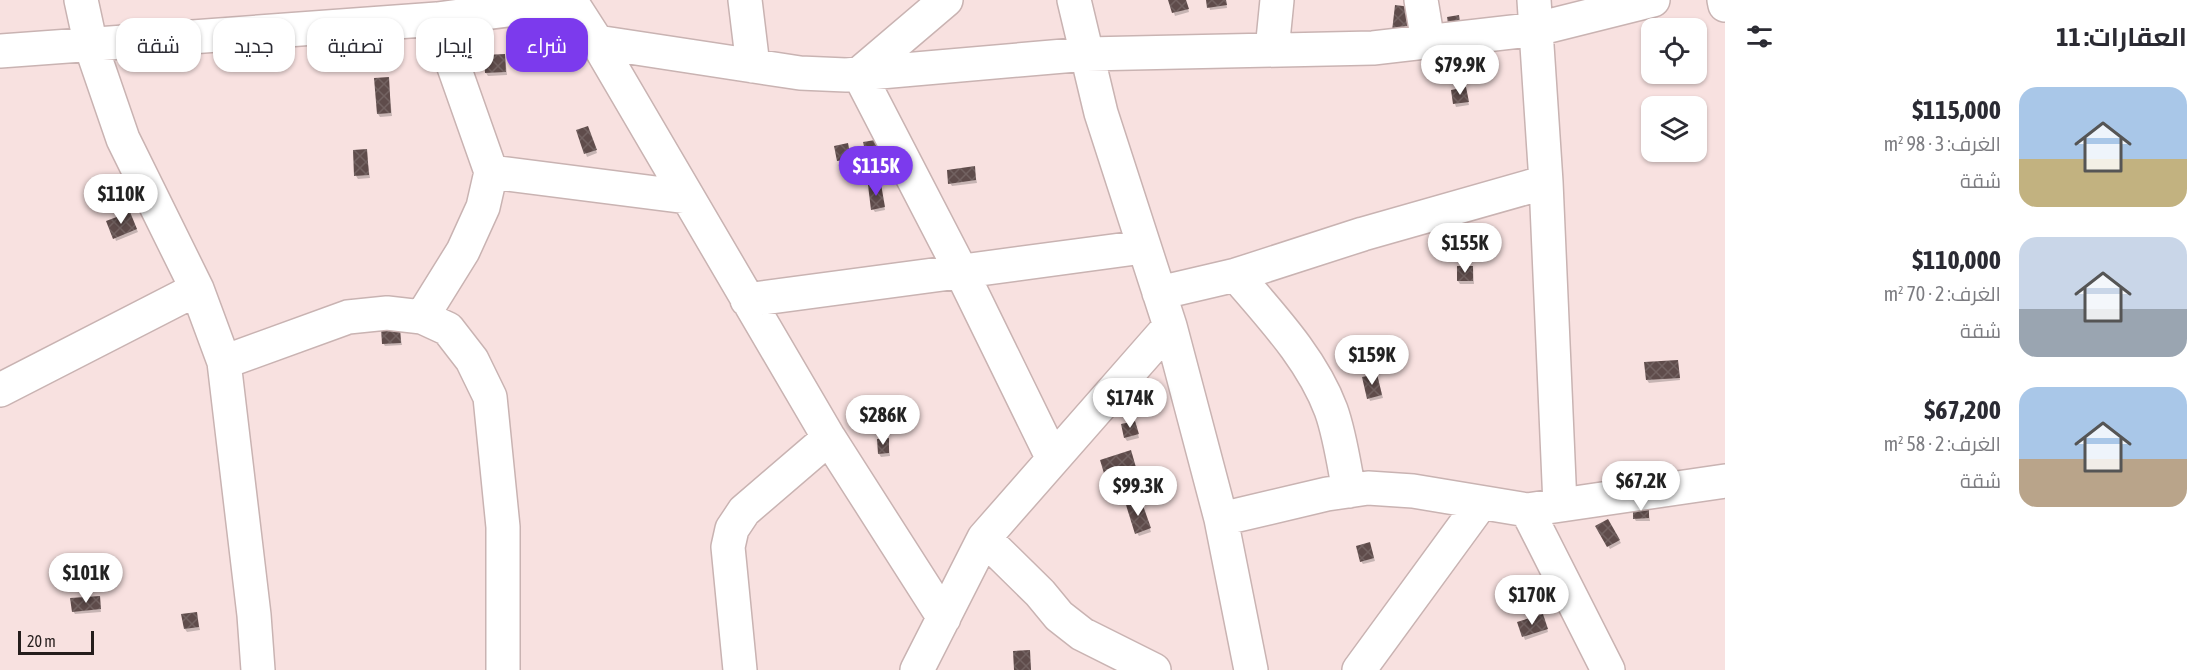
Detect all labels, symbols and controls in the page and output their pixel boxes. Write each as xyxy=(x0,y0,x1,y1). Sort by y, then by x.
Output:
chip: شقة xyxy=(116,18,201,72)
chip: جديد xyxy=(213,18,295,72)
chip: تصفية xyxy=(307,18,404,72)
chip: إيجار xyxy=(416,18,494,72)
chip: شراء xyxy=(506,18,588,72)
map controls xyxy=(1641,18,1707,162)
button: locate xyxy=(1641,18,1707,84)
icon: filters xyxy=(1743,20,1776,53)
text: العقارات: 11 xyxy=(2056,22,2187,52)
pin: $79.9K xyxy=(1411,45,1509,96)
text: $79.9K xyxy=(1435,53,1485,76)
text: $115,000 xyxy=(1912,95,2001,125)
button: layers xyxy=(1641,96,1707,162)
icon: home xyxy=(2067,111,2139,183)
text: الغرف: 3 · 98 m² xyxy=(1884,132,2001,155)
pin: $115K xyxy=(834,146,918,197)
text: $115K xyxy=(853,154,899,177)
text: شقة xyxy=(1960,169,2001,192)
pin: $110K xyxy=(79,174,163,225)
text: $110K xyxy=(98,182,144,205)
pin: $155K xyxy=(1423,223,1507,274)
text: $155K xyxy=(1442,231,1488,254)
text: $110,000 xyxy=(1912,245,2001,275)
icon: home xyxy=(2067,261,2139,333)
text: الغرف: 2 · 70 m² xyxy=(1884,282,2001,305)
text: شقة xyxy=(1960,319,2001,342)
pin: $159K xyxy=(1330,335,1414,386)
text: $159K xyxy=(1349,343,1395,366)
pin: $174K xyxy=(1088,378,1172,429)
text: $174K xyxy=(1107,386,1153,409)
pin: $286K xyxy=(841,395,925,446)
text: $67,200 xyxy=(1924,395,2001,425)
text: $286K xyxy=(860,403,906,426)
icon: home xyxy=(2067,411,2139,483)
text: الغرف: 2 · 58 m² xyxy=(1884,432,2001,455)
pin: $67.2K xyxy=(1592,461,1690,512)
pin: $99.3K xyxy=(1089,466,1187,517)
text: $67.2K xyxy=(1616,469,1666,492)
text: شقة xyxy=(1960,469,2001,492)
text: $99.3K xyxy=(1113,474,1163,497)
pin: $101K xyxy=(44,553,128,604)
text: $101K xyxy=(63,561,109,584)
pin: $170K xyxy=(1490,575,1574,626)
text: $170K xyxy=(1509,583,1555,606)
scale bar xyxy=(18,628,94,656)
text: 20 m xyxy=(27,632,56,650)

